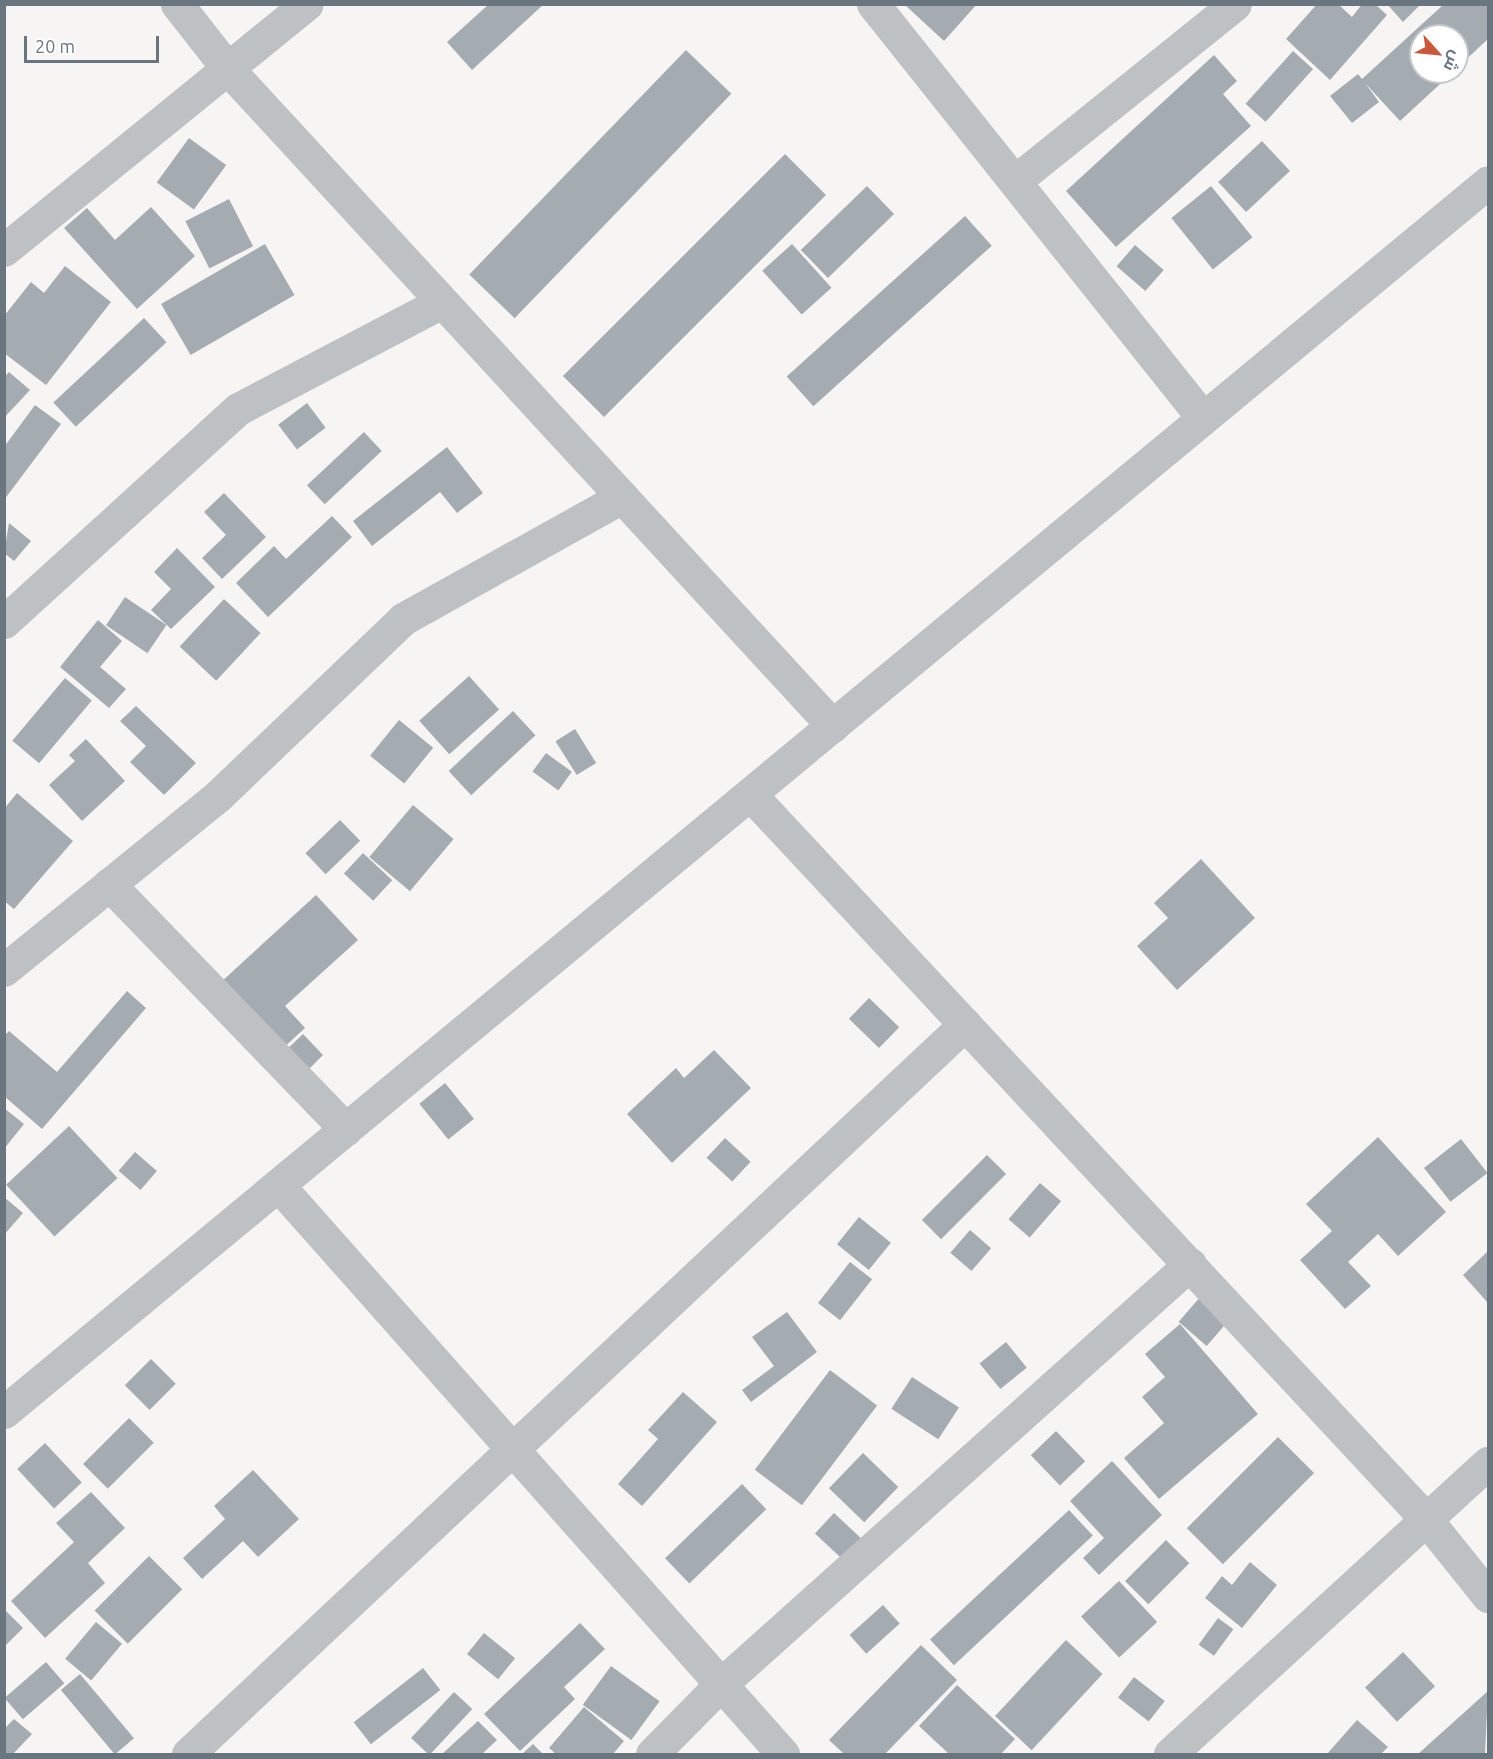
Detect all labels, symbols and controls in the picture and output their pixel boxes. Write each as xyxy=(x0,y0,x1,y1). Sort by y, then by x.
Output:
scale bar xyxy=(27,24,162,62)
north arrow xyxy=(1409,24,1469,84)
text: 20 m xyxy=(35,36,75,56)
text: ش xyxy=(1441,48,1466,74)

